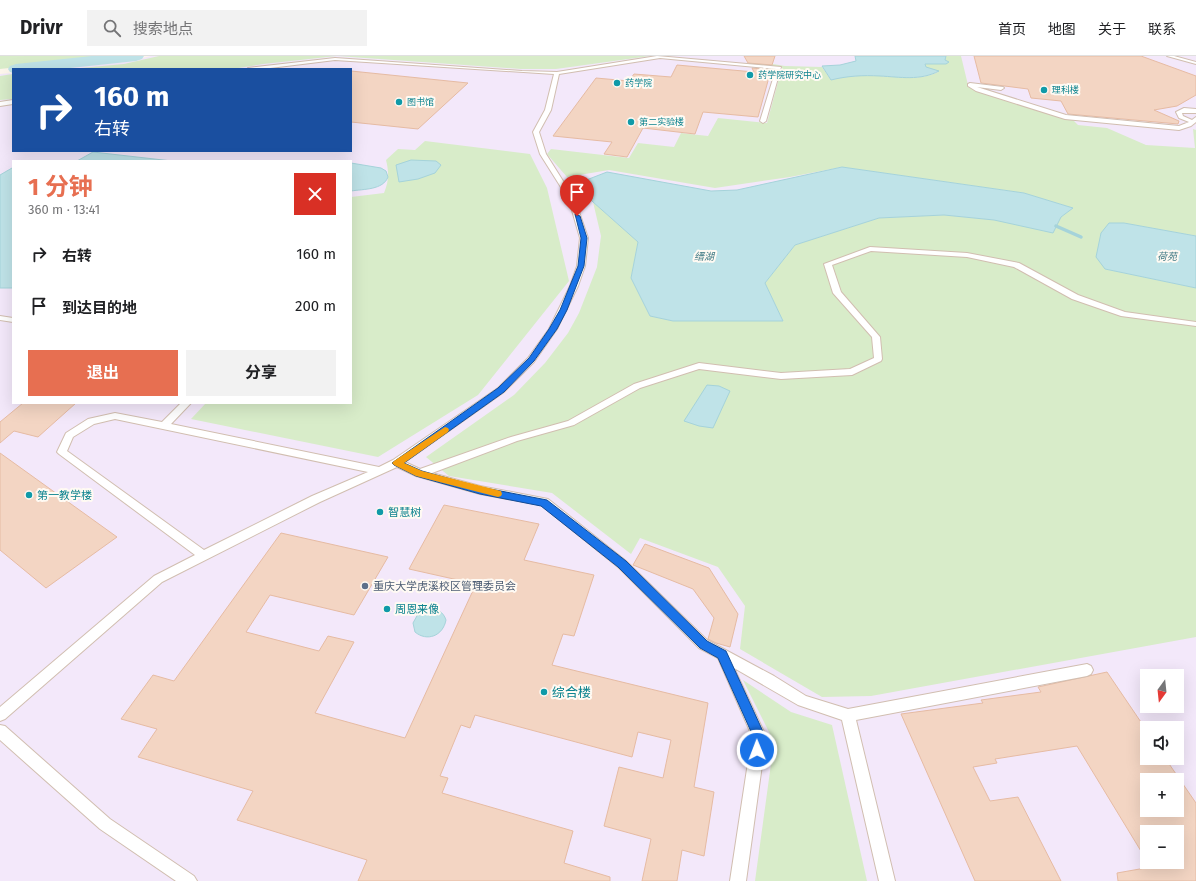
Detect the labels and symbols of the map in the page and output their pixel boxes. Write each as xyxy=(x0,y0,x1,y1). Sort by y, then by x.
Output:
marker: 药学院研究中心 xyxy=(745,70,755,80)
place label: 药学院研究中心 xyxy=(758,70,821,80)
marker: 药学院 xyxy=(612,78,622,88)
place label: 药学院 xyxy=(625,78,652,88)
marker: 理科楼 xyxy=(1039,85,1049,95)
place label: 理科楼 xyxy=(1052,85,1079,95)
marker: 图书馆 xyxy=(394,97,404,107)
place label: 图书馆 xyxy=(407,97,434,107)
marker: 第二实验楼 xyxy=(626,117,636,127)
place label: 第二实验楼 xyxy=(639,117,684,127)
pin xyxy=(560,175,594,216)
water label: 缙湖 xyxy=(694,251,716,263)
water label: 荷苑 xyxy=(1157,251,1179,263)
place label: 第一教学楼 xyxy=(37,489,92,502)
marker: 第一教学楼 xyxy=(24,490,34,500)
place label: 智慧树 xyxy=(388,506,421,519)
marker: 智慧树 xyxy=(375,507,385,517)
place label: 重庆大学虎溪校区管理委员会 xyxy=(373,580,516,593)
marker: 重庆大学虎溪校区管理委员会 xyxy=(360,581,370,591)
place label: 周恩来像 xyxy=(395,603,439,616)
marker: 周恩来像 xyxy=(382,604,392,614)
north arrow xyxy=(1140,669,1184,713)
place label: 综合楼 xyxy=(552,685,591,700)
marker: 综合楼 xyxy=(539,687,549,697)
position arrow xyxy=(736,729,778,771)

